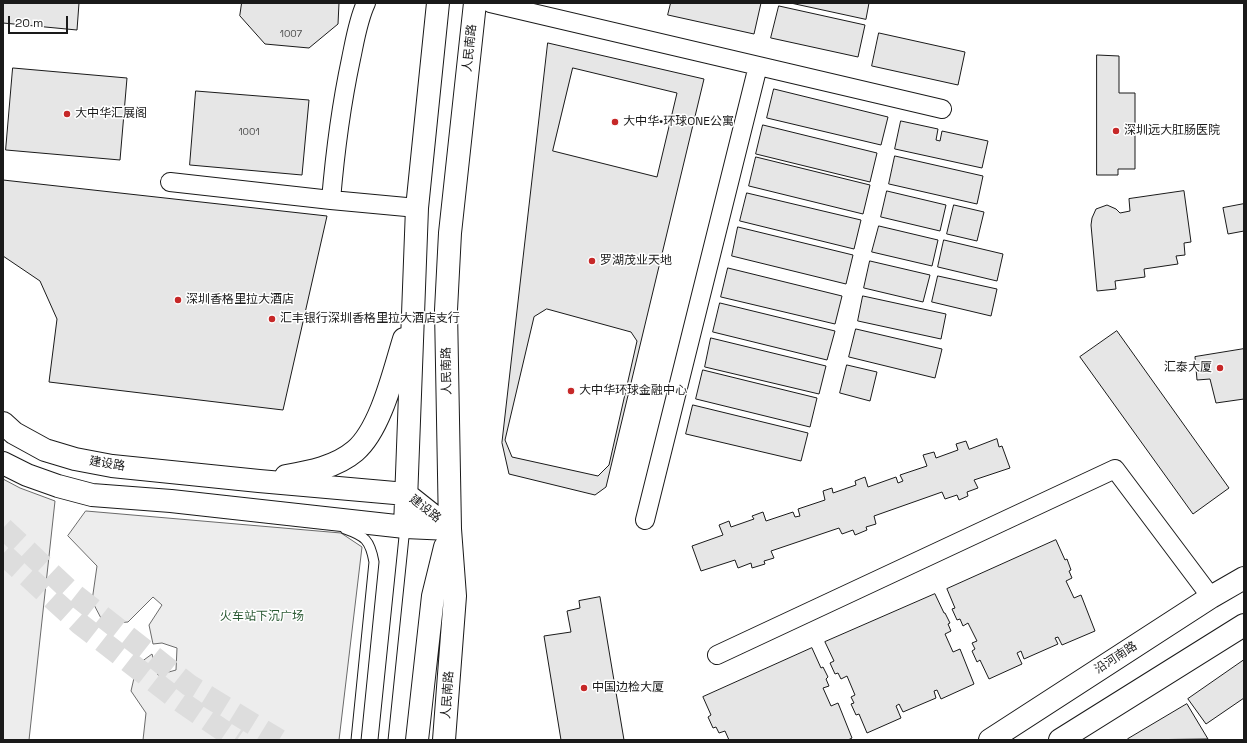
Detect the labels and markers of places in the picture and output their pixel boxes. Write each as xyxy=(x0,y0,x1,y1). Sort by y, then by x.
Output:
place label: 大中华汇展阁 xyxy=(75,107,147,121)
marker: 大中华汇展阁 xyxy=(62,109,72,119)
place label: 大中华•环球ONE公寓 xyxy=(623,115,734,129)
marker: 大中华•环球ONE公寓 xyxy=(610,117,620,127)
place label: 深圳远大肛肠医院 xyxy=(1124,124,1220,138)
marker: 深圳远大肛肠医院 xyxy=(1111,126,1121,136)
place label: 罗湖茂业天地 xyxy=(600,254,672,268)
marker: 罗湖茂业天地 xyxy=(587,256,597,266)
place label: 深圳香格里拉大酒店 xyxy=(186,293,294,307)
marker: 深圳香格里拉大酒店 xyxy=(173,295,183,305)
place label: 汇丰银行深圳香格里拉大酒店支行 xyxy=(280,312,460,326)
marker: 汇丰银行深圳香格里拉大酒店支行 xyxy=(267,314,277,324)
place label: 汇泰大厦 xyxy=(1164,361,1212,375)
marker: 汇泰大厦 xyxy=(1215,363,1225,373)
place label: 大中华环球金融中心 xyxy=(579,384,687,398)
marker: 大中华环球金融中心 xyxy=(566,386,576,396)
place label: 中国边检大厦 xyxy=(592,681,664,695)
marker: 中国边检大厦 xyxy=(579,683,589,693)

